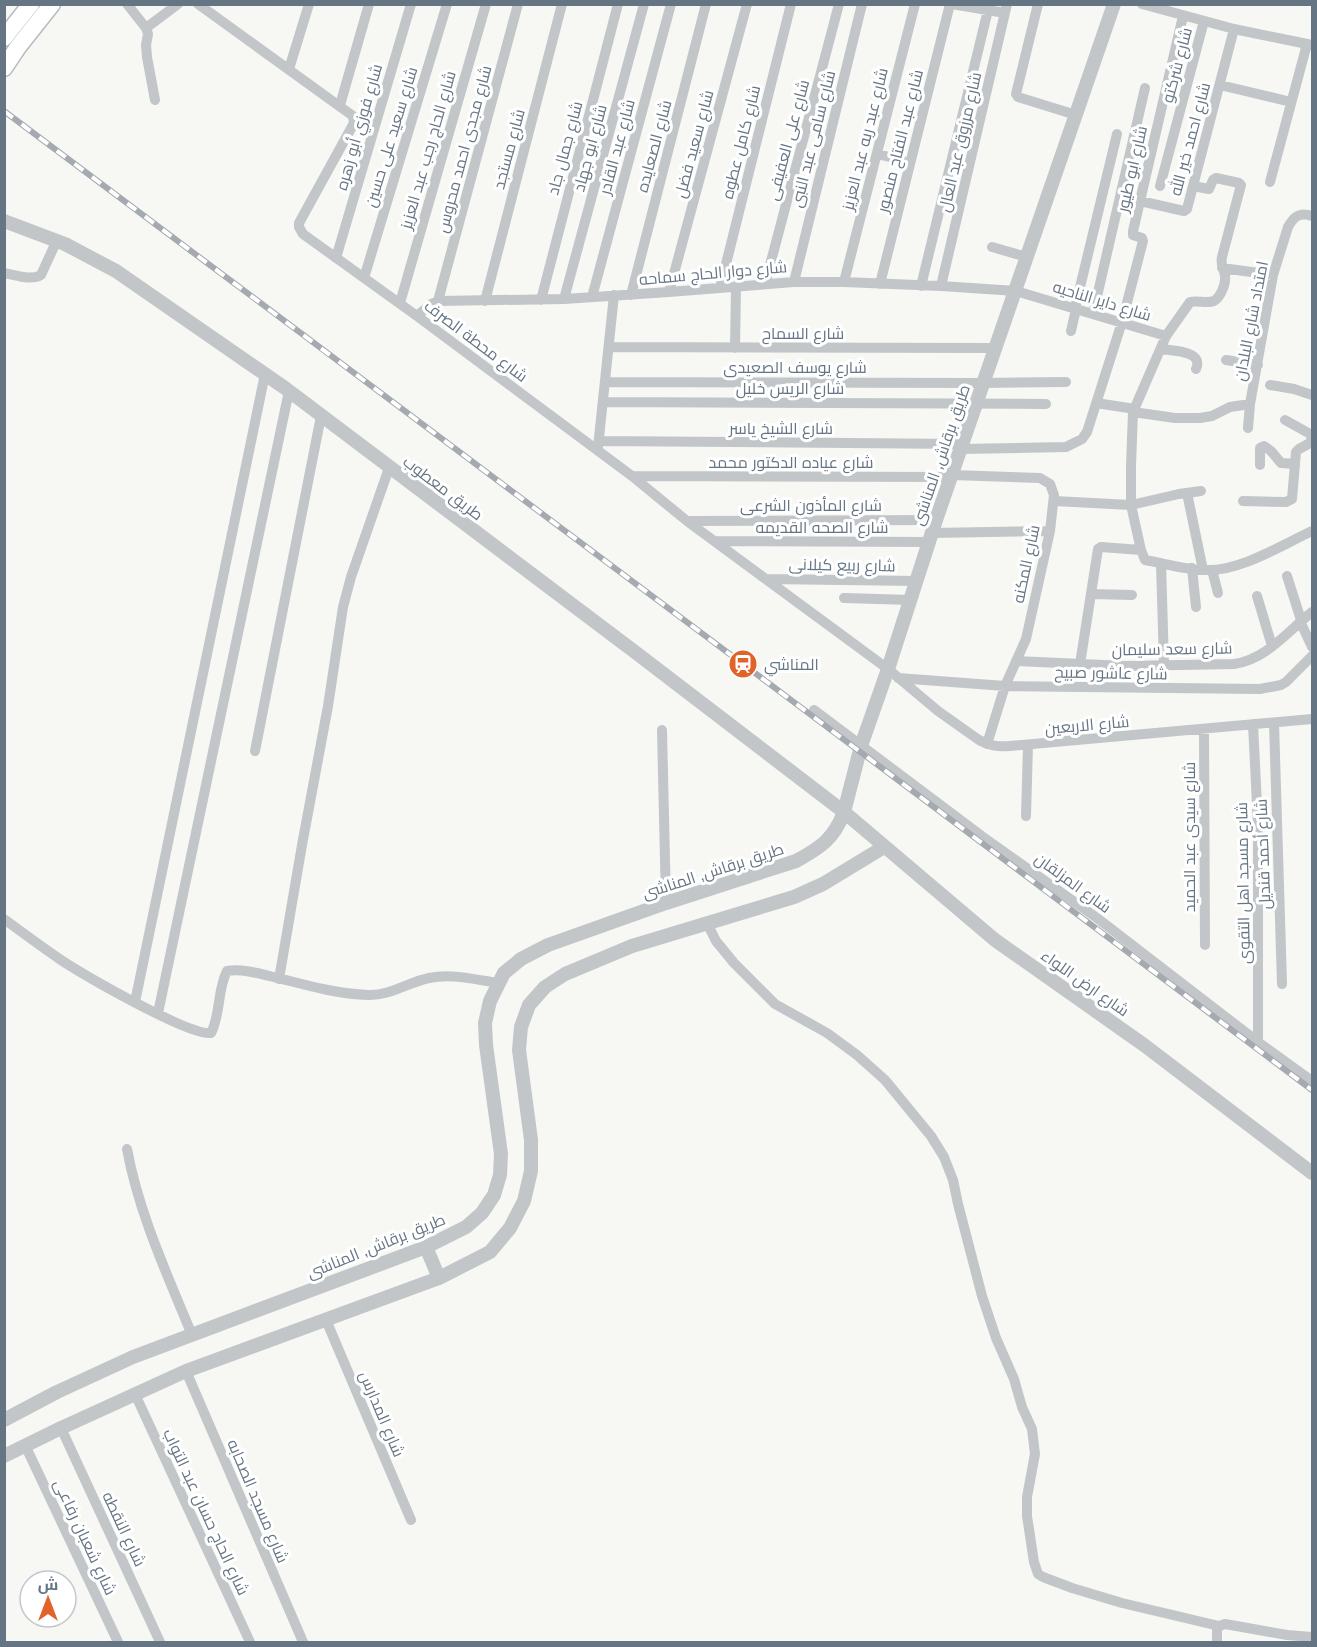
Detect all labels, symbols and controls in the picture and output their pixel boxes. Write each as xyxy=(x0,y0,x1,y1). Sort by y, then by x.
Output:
street label: شارع شركتو xyxy=(1159,26,1198,105)
street label: شارع فوزي أبو زهره xyxy=(332,62,390,194)
street label: شارع مجدى احمد محروس xyxy=(433,63,497,235)
street label: شارع سعيد على حسين xyxy=(362,65,423,210)
street label: شارع عبد ربه عبد العزيز xyxy=(839,66,894,214)
street label: شارع عبد الفتاح منصور xyxy=(874,68,929,216)
street label: شارع الحاج رجب عبد العزيز xyxy=(397,69,462,233)
street label: شارع سامى عبد النبى xyxy=(788,69,841,210)
street label: شارع مرزوق عبد العال xyxy=(936,70,987,214)
street label: شارع على العفيفى xyxy=(764,78,815,203)
street label: شارع احمد خير الله xyxy=(1165,80,1216,198)
street label: شارع كامل عطوه xyxy=(719,84,766,201)
street label: شارع سعيد فضل xyxy=(671,88,719,201)
street label: شارع عبد القادر xyxy=(596,97,641,198)
street label: شارع الصعايده xyxy=(634,98,677,195)
street label: شارع جمال جاد xyxy=(544,99,589,197)
street label: شارع ابو جهاد xyxy=(570,103,613,194)
street label: شارع مستجد xyxy=(490,107,531,192)
street label: شارع ابو طيور xyxy=(1114,124,1153,215)
street label: شارع دوار الحاج سماحه xyxy=(638,258,788,291)
street label: امتداد شارع البلدان xyxy=(1231,260,1274,383)
street label: شارع داير الناحيه xyxy=(1050,278,1153,327)
street label: شارع محطة الصرف xyxy=(419,297,531,388)
street label: شارع السماح xyxy=(762,325,844,345)
street label: شارع يوسف الصعيدى xyxy=(723,359,867,379)
street label: شارع الريس خليل xyxy=(736,380,844,400)
street label: طريق برقاش, المناشى xyxy=(909,382,975,528)
street label: شارع الشيخ ياسر xyxy=(728,420,833,440)
street label: طريق معطوب xyxy=(399,453,486,525)
street label: شارع عياده الدكتور محمد xyxy=(708,454,874,474)
street label: شارع المأذون الشرعى xyxy=(740,496,882,517)
street label: شارع الصحه القديمه xyxy=(756,519,888,539)
street label: شارع المكنه xyxy=(1009,523,1046,605)
street label: شارع ربيع كيلانى xyxy=(788,556,896,577)
street label: شارع سعد سليمان xyxy=(1111,639,1233,662)
station icon: المناشي xyxy=(727,648,759,680)
place label: المناشي xyxy=(764,656,819,677)
street label: شارع عاشور صبيح xyxy=(1054,664,1168,685)
street label: شارع الاربعين xyxy=(1044,713,1130,740)
street label: شارع سيدى عبد الحميد xyxy=(1181,762,1201,912)
street label: شارع أحمد قنديل xyxy=(1252,798,1276,910)
street label: شارع مسجد اهل التقوى xyxy=(1233,802,1256,964)
street label: طريق برقاش, المناشى xyxy=(640,840,786,904)
street label: شارع المزلقان xyxy=(1030,850,1114,919)
street label: شارع ارض اللواء xyxy=(1036,946,1132,1022)
street label: طريق برقاش, المناشى xyxy=(304,1210,448,1283)
street label: شارع المدارس xyxy=(354,1369,408,1461)
street label: شارع الحاج حسان عبد التواب xyxy=(157,1426,252,1599)
street label: شارع مسجد الصحابه xyxy=(222,1437,292,1566)
street label: شارع شعبان رفاعى xyxy=(48,1476,119,1599)
street label: شارع النقطه xyxy=(97,1489,149,1570)
north arrow xyxy=(18,1569,78,1629)
text: ش xyxy=(38,1576,58,1594)

